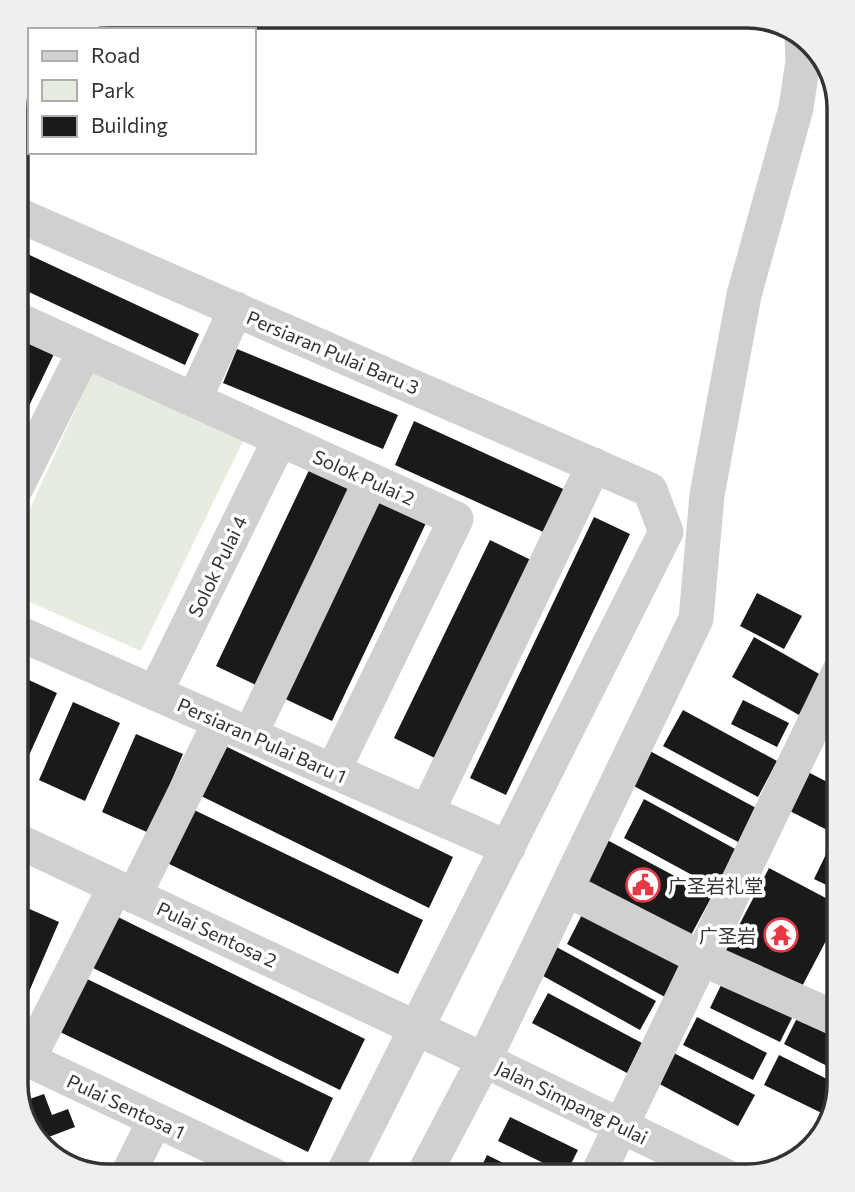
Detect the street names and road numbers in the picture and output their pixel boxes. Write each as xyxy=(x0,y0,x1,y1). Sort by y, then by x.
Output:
street label: Persiaran Pulai Baru 3 xyxy=(243,305,423,399)
street label: Solok Pulai 2 xyxy=(310,444,418,510)
street label: Solok Pulai 4 xyxy=(183,512,251,620)
street label: Persiaran Pulai Baru 1 xyxy=(174,692,350,788)
street label: Pulai Sentosa 2 xyxy=(153,896,281,972)
street label: Jalan Simpang Pulai xyxy=(493,1055,651,1149)
street label: Pulai Sentosa 1 xyxy=(64,1069,188,1143)

